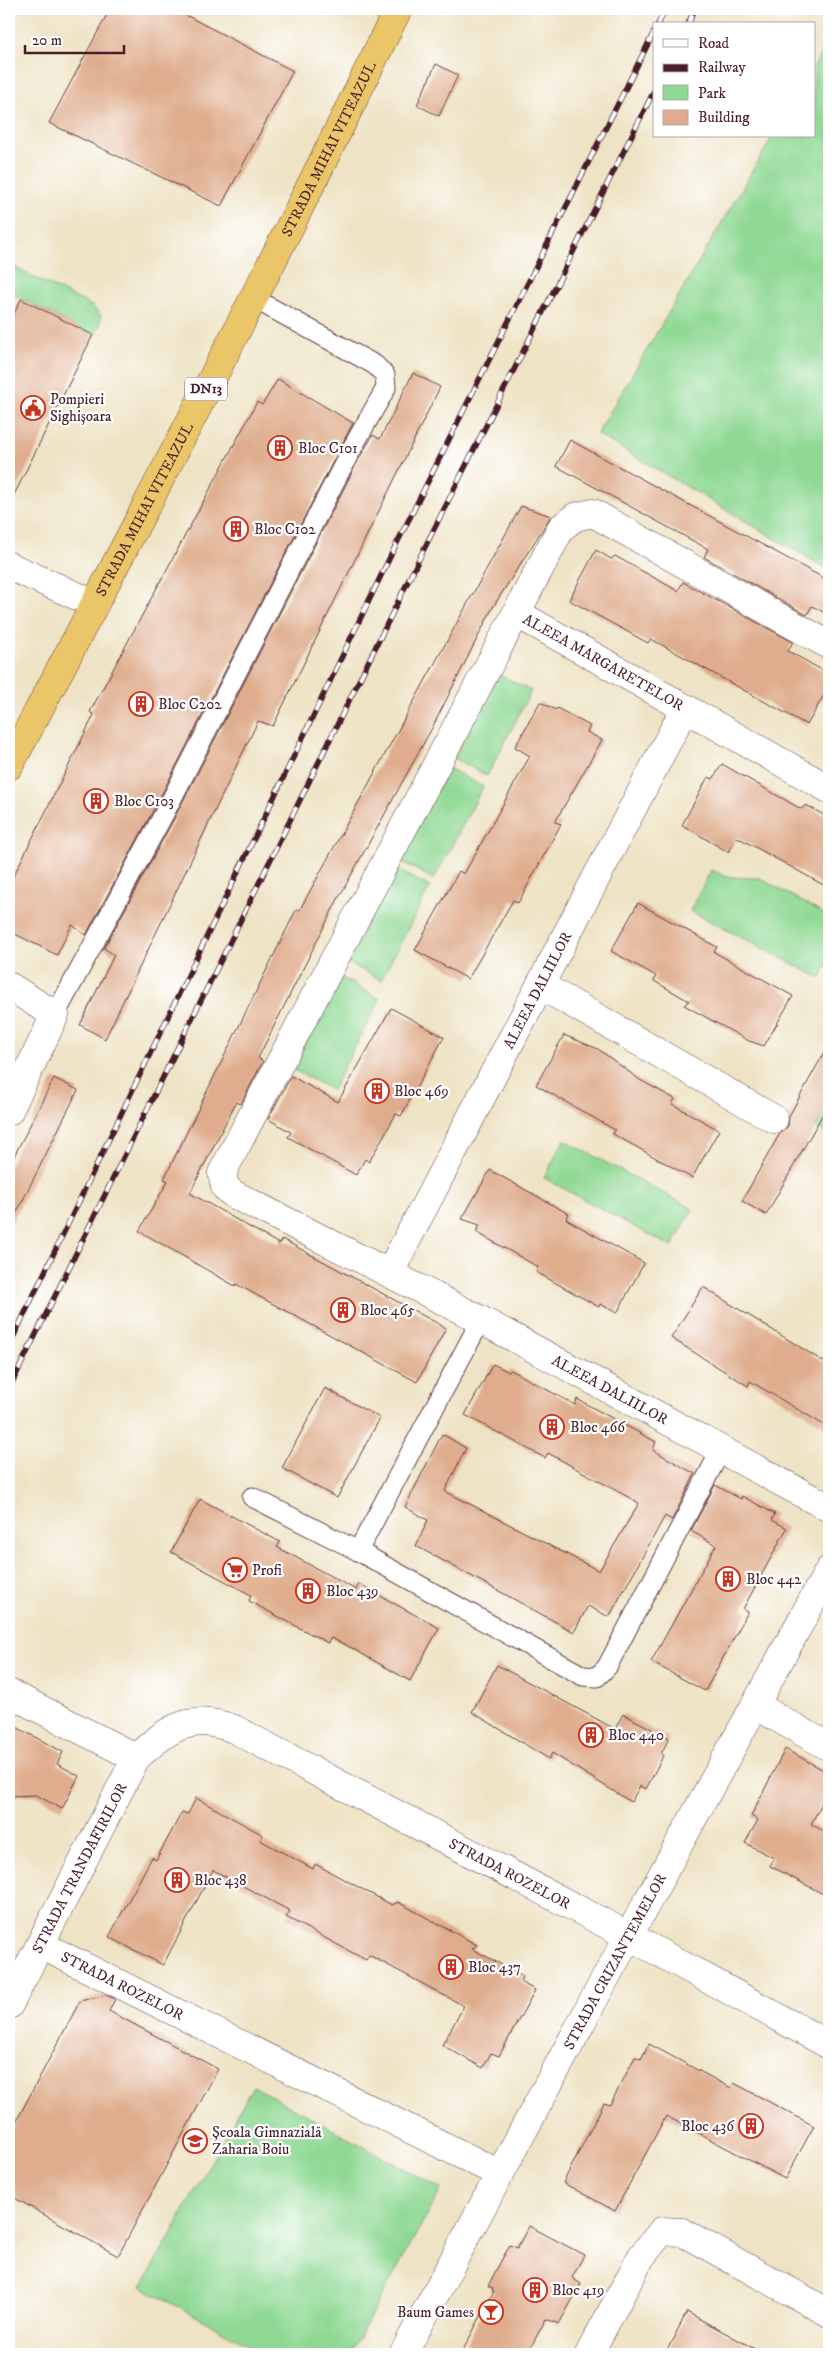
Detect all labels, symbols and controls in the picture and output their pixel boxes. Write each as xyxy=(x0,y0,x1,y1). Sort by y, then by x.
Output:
scale bar xyxy=(25,22,124,54)
legend xyxy=(653,22,816,138)
text: 20 m xyxy=(32,31,62,50)
text: Road xyxy=(698,34,730,53)
street label: STRADA MIHAI VITEAZUL xyxy=(277,58,380,240)
text: Railway xyxy=(698,58,746,77)
text: Park xyxy=(698,84,727,103)
text: Building xyxy=(698,108,750,127)
road number: DN13 xyxy=(185,378,227,400)
place label: Pompieri Sighișoara xyxy=(50,390,112,426)
public building icon: Pompieri Sighișoara xyxy=(20,395,46,421)
street label: STRADA MIHAI VITEAZUL xyxy=(91,419,198,600)
building icon: Bloc C101 xyxy=(267,435,293,461)
place label: Bloc C101 xyxy=(298,439,358,458)
building icon: Bloc C102 xyxy=(223,516,249,542)
place label: Bloc C102 xyxy=(254,520,316,539)
street label: ALEEA MARGARETELOR xyxy=(520,609,687,715)
building icon: Bloc C202 xyxy=(128,691,154,717)
place label: Bloc C202 xyxy=(158,695,222,714)
building icon: Bloc C103 xyxy=(83,788,109,814)
place label: Bloc C103 xyxy=(114,792,174,811)
street label: ALEEA DALIILOR xyxy=(499,928,576,1052)
building icon: Bloc 469 xyxy=(364,1078,390,1104)
place label: Bloc 469 xyxy=(394,1082,449,1101)
building icon: Bloc 465 xyxy=(330,1297,356,1323)
place label: Bloc 465 xyxy=(360,1301,415,1320)
street label: ALEEA DALIILOR xyxy=(548,1351,671,1429)
building icon: Bloc 466 xyxy=(539,1414,565,1440)
place label: Bloc 466 xyxy=(570,1418,626,1437)
supermarket icon: Profi xyxy=(222,1557,248,1583)
place label: Profi xyxy=(252,1561,283,1580)
building icon: Bloc 442 xyxy=(715,1566,741,1592)
place label: Bloc 442 xyxy=(746,1570,802,1589)
building icon: Bloc 439 xyxy=(295,1578,321,1604)
place label: Bloc 439 xyxy=(326,1582,379,1601)
building icon: Bloc 440 xyxy=(578,1722,604,1748)
place label: Bloc 440 xyxy=(608,1726,664,1745)
street label: STRADA TRANDAFIRILOR xyxy=(28,1780,131,1957)
street label: STRADA ROZELOR xyxy=(446,1834,574,1913)
building icon: Bloc 438 xyxy=(164,1867,190,1893)
street label: STRADA CRIZANTEMELOR xyxy=(559,1870,671,2053)
place label: Bloc 438 xyxy=(194,1871,247,1890)
street label: STRADA ROZELOR xyxy=(58,1947,187,2024)
building icon: Bloc 437 xyxy=(438,1954,464,1980)
place label: Bloc 437 xyxy=(468,1958,521,1977)
building icon: Bloc 436 xyxy=(738,2113,764,2139)
place label: Bloc 436 xyxy=(681,2117,735,2136)
place label: Școala Gimnazială Zaharia Boiu xyxy=(212,2123,322,2159)
school or university icon: Școala Gimnazială Zaharia Boiu xyxy=(182,2128,208,2154)
building icon: Bloc 419 xyxy=(522,2277,548,2303)
place label: Bloc 419 xyxy=(552,2281,604,2300)
bar icon: Baum Games xyxy=(478,2299,504,2325)
place label: Baum Games xyxy=(397,2303,474,2322)

